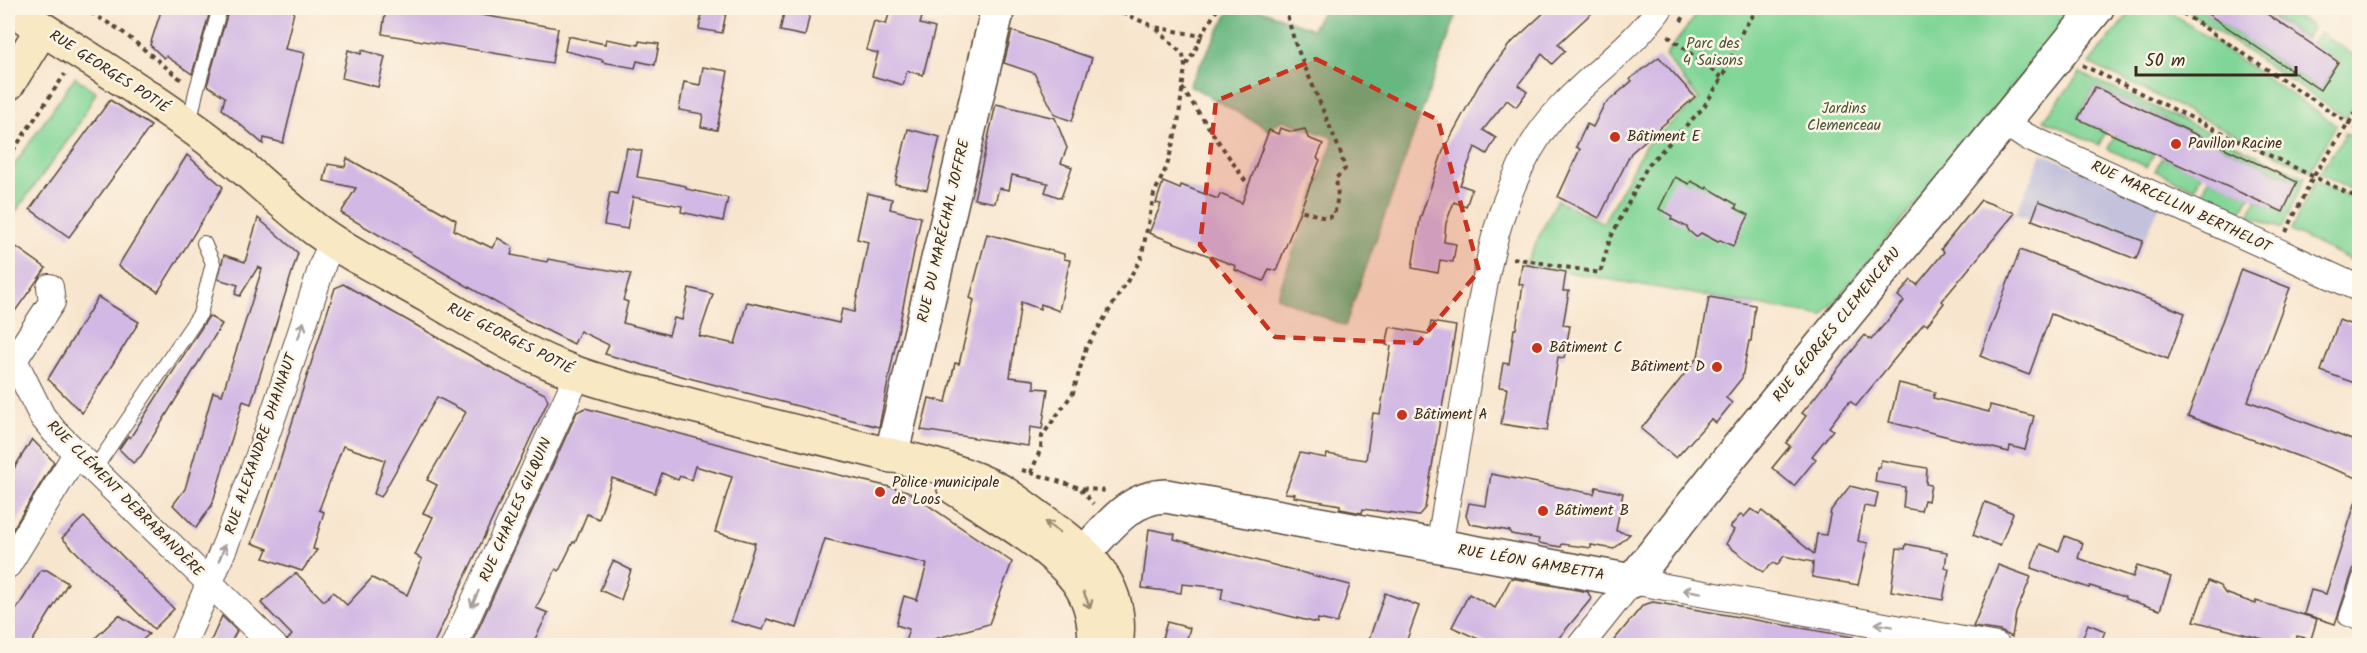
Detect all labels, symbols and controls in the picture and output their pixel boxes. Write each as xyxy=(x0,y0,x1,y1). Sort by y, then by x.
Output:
street label: RUE GEORGES POTIÉ xyxy=(44,24,175,121)
park label: Parc des 4 Saisons xyxy=(1683,32,1744,73)
scale bar xyxy=(2136,39,2296,77)
text: 50 m xyxy=(2145,47,2185,76)
park label: Jardins Clemenceau xyxy=(1807,97,1881,138)
place label: Bâtiment E xyxy=(1627,125,1702,149)
marker: Bâtiment E xyxy=(1608,130,1622,144)
place label: Pavillon Racine xyxy=(2188,132,2282,156)
street label: RUE DU MARÉCHAL JOFFRE xyxy=(911,136,977,325)
marker: Pavillon Racine xyxy=(2169,137,2183,151)
street label: RUE MARCELLIN BERTHELOT xyxy=(2087,155,2277,260)
street label: RUE GEORGES CLEMENCEAU xyxy=(1767,242,1907,408)
street label: RUE GEORGES POTIÉ xyxy=(443,297,579,382)
one-way arrow xyxy=(296,321,307,340)
place label: Bâtiment C xyxy=(1549,336,1623,360)
marker: Bâtiment C xyxy=(1530,341,1544,355)
street label: RUE ALEXANDRE DHAINAUT xyxy=(219,348,304,538)
place label: Bâtiment D xyxy=(1631,355,1705,379)
marker: Bâtiment D xyxy=(1710,360,1724,374)
place label: Bâtiment A xyxy=(1414,403,1488,427)
marker: Bâtiment A xyxy=(1395,408,1409,422)
street label: RUE CLÉMENT DEBRABANDÈRE xyxy=(41,415,210,584)
street label: RUE CHARLES GILQUIN xyxy=(473,434,559,586)
place label: Police municipale de Loos xyxy=(892,471,999,512)
marker: Police municipale de Loos xyxy=(873,485,887,499)
place label: Bâtiment B xyxy=(1555,499,1629,523)
marker: Bâtiment B xyxy=(1536,504,1550,518)
one-way arrow xyxy=(1045,521,1061,533)
street label: RUE LÉON GAMBETTA xyxy=(1456,538,1606,588)
one-way arrow xyxy=(217,545,228,563)
one-way arrow xyxy=(1682,585,1702,596)
one-way arrow xyxy=(468,590,480,608)
one-way arrow xyxy=(1082,590,1093,609)
one-way arrow xyxy=(1874,619,1894,630)

